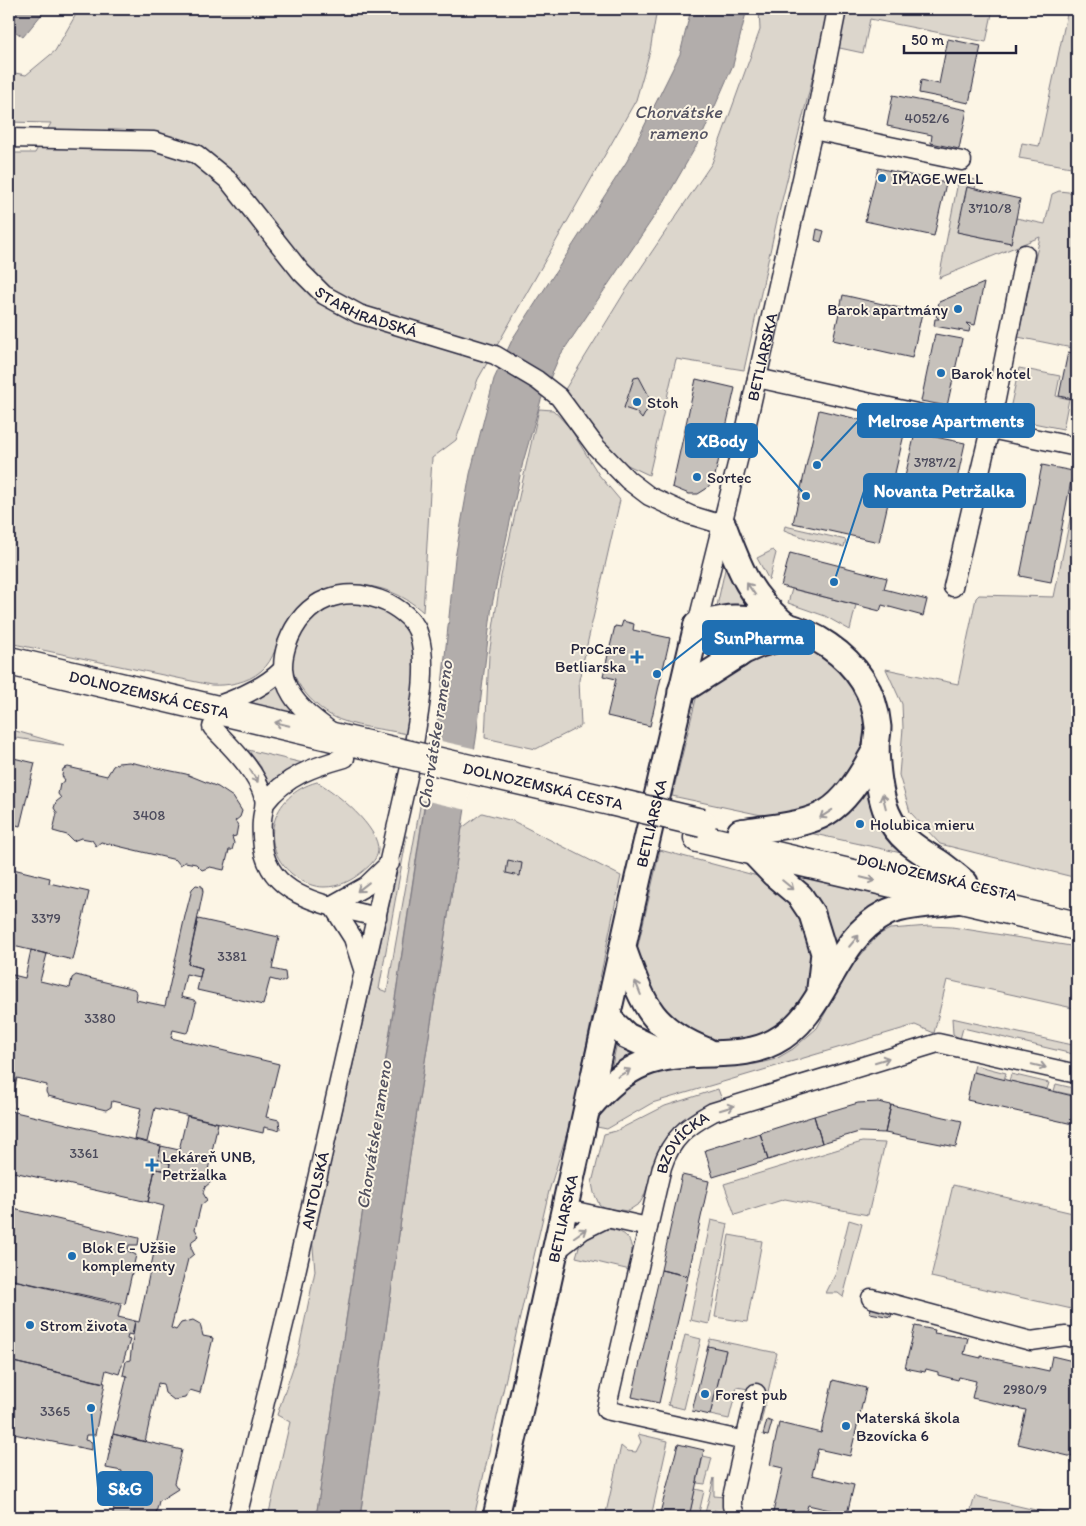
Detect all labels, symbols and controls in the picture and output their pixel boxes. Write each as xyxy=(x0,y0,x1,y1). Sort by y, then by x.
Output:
scale bar xyxy=(904,22,1016,54)
text: 50 m xyxy=(911,31,944,49)
water label: Chorvátske rameno xyxy=(634,101,723,144)
house number: 4052/6 xyxy=(904,110,950,127)
place label: IMAGE WELL xyxy=(892,169,983,188)
marker: IMAGE WELL xyxy=(876,172,888,184)
house number: 3710/8 xyxy=(968,200,1012,217)
street label: STARHRADSKÁ xyxy=(311,282,420,341)
place label: Barok apartmány xyxy=(827,300,948,319)
marker: Barok apartmány xyxy=(952,303,964,315)
street label: BETLIARSKA xyxy=(743,311,781,403)
place label: Barok hotel xyxy=(951,364,1031,383)
marker: Barok hotel xyxy=(935,367,947,379)
place label: Stoh xyxy=(647,393,678,412)
marker: Stoh xyxy=(631,396,643,408)
callout: Melrose Apartments xyxy=(858,404,1034,437)
text: Melrose Apartments xyxy=(868,410,1024,432)
callout: XBody xyxy=(686,424,757,457)
text: XBody xyxy=(697,430,748,452)
house number: 3787/2 xyxy=(914,454,957,471)
place label: Sortec xyxy=(707,468,752,487)
marker: Sortec xyxy=(691,471,703,483)
callout: Novanta Petržalka xyxy=(864,474,1025,507)
text: Novanta Petržalka xyxy=(873,480,1015,502)
one-way arrow xyxy=(746,582,756,596)
callout: SunPharma xyxy=(703,621,814,654)
text: SunPharma xyxy=(714,627,805,649)
place label: ProCare Betliarska xyxy=(555,639,627,676)
marker: ProCare Betliarska xyxy=(630,650,644,664)
water label: Chorvátske rameno xyxy=(412,658,458,811)
street label: DOLNOZEMSKÁ CESTA xyxy=(67,666,231,722)
one-way arrow xyxy=(274,719,290,728)
street label: DOLNOZEMSKÁ CESTA xyxy=(461,758,625,814)
one-way arrow xyxy=(249,769,259,783)
street label: BETLIARSKA xyxy=(631,777,670,869)
one-way arrow xyxy=(879,794,888,810)
house number: 3408 xyxy=(133,807,165,824)
one-way arrow xyxy=(819,809,833,819)
place label: Holubica mieru xyxy=(870,815,975,834)
marker: Holubica mieru xyxy=(854,818,866,830)
street label: DOLNOZEMSKÁ CESTA xyxy=(855,849,1019,905)
one-way arrow xyxy=(860,875,876,884)
one-way arrow xyxy=(782,879,795,890)
one-way arrow xyxy=(356,882,370,892)
house number: 3379 xyxy=(31,910,61,927)
one-way arrow xyxy=(848,934,859,947)
house number: 3381 xyxy=(217,948,247,965)
one-way arrow xyxy=(633,981,642,996)
house number: 3380 xyxy=(84,1010,116,1027)
one-way arrow xyxy=(874,1055,890,1065)
water label: Chorvátske rameno xyxy=(351,1058,397,1211)
one-way arrow xyxy=(1031,1062,1047,1071)
one-way arrow xyxy=(617,1068,631,1078)
one-way arrow xyxy=(718,1103,734,1112)
street label: BZOVÍCKA xyxy=(651,1107,712,1175)
house number: 3361 xyxy=(69,1145,99,1162)
place label: Lekáreň UNB, Petržalka xyxy=(162,1147,256,1184)
street label: ANTOLSKÁ xyxy=(297,1149,332,1231)
marker: Lekáreň UNB, Petržalka xyxy=(146,1159,158,1171)
street label: BETLIARSKA xyxy=(543,1172,581,1264)
one-way arrow xyxy=(573,1228,587,1238)
place label: Blok E - Užšie komplementy xyxy=(82,1238,176,1275)
marker: Blok E - Užšie komplementy xyxy=(66,1250,78,1262)
place label: Strom života xyxy=(40,1316,128,1335)
marker: Strom života xyxy=(24,1319,36,1331)
house number: 2980/9 xyxy=(1003,1381,1047,1398)
place label: Forest pub xyxy=(715,1385,787,1404)
marker: Forest pub xyxy=(699,1388,711,1400)
house number: 3365 xyxy=(40,1403,70,1420)
place label: Materská škola Bzovícka 6 xyxy=(856,1408,960,1445)
marker: Materská škola Bzovícka 6 xyxy=(840,1420,852,1432)
callout: S&G xyxy=(98,1472,152,1505)
text: S&G xyxy=(108,1478,142,1500)

